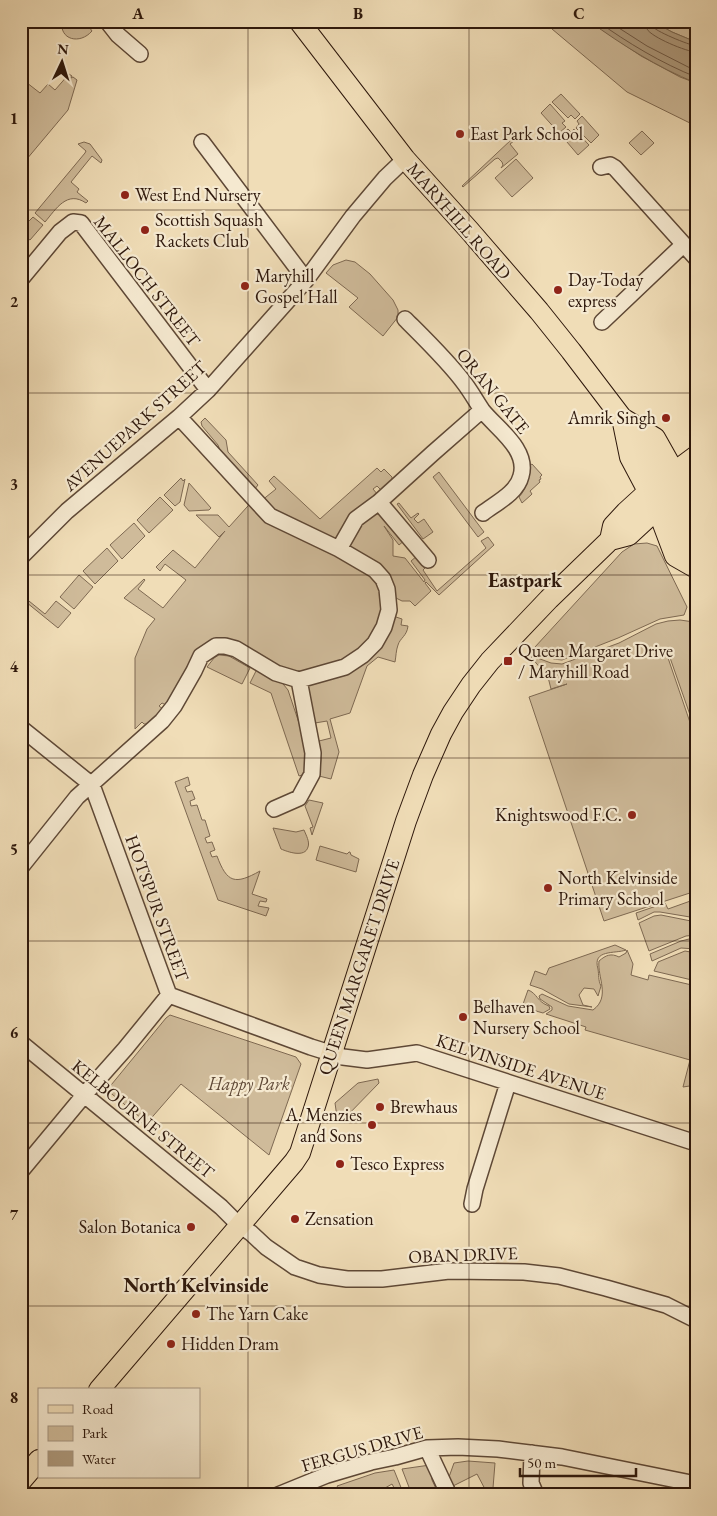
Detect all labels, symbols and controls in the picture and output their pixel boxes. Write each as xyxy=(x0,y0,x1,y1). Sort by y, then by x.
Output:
text: A xyxy=(131,3,144,24)
text: B xyxy=(353,3,363,24)
text: C xyxy=(573,3,585,24)
north arrow xyxy=(38,38,88,88)
text: N xyxy=(57,40,70,58)
text: 1 xyxy=(10,108,18,129)
place label: East Park School xyxy=(470,122,583,145)
marker: East Park School xyxy=(454,128,466,140)
street label: MARYHILL ROAD xyxy=(402,157,517,284)
place label: West End Nursery xyxy=(135,183,261,206)
marker: West End Nursery xyxy=(119,189,131,201)
place label: Scottish Squash Rackets Club xyxy=(155,208,263,252)
street label: MALLOCH STREET xyxy=(89,211,206,352)
marker: Scottish Squash Rackets Club xyxy=(139,224,151,236)
place label: Maryhill Gospel Hall xyxy=(255,264,338,308)
place label: Day-Today express xyxy=(568,268,643,312)
marker: Maryhill Gospel Hall xyxy=(239,280,251,292)
marker: Day-Today express xyxy=(552,284,564,296)
text: 2 xyxy=(10,291,19,312)
street label: ORAN GATE xyxy=(452,343,535,438)
street label: AVENUEPARK STREET xyxy=(57,355,212,497)
place label: Amrik Singh xyxy=(567,406,656,429)
marker: Amrik Singh xyxy=(660,412,672,424)
text: 3 xyxy=(10,474,18,495)
district label: Eastpark xyxy=(488,567,563,593)
place label: Queen Margaret Drive / Maryhill Road xyxy=(518,639,673,683)
marker: Queen Margaret Drive / Maryhill Road xyxy=(502,655,514,667)
text: 4 xyxy=(10,656,19,677)
place label: Knightswood F.C. xyxy=(495,803,622,826)
marker: Knightswood F.C. xyxy=(626,809,638,821)
street label: HOTSPUR STREET xyxy=(120,832,195,985)
text: 5 xyxy=(10,839,18,860)
street label: QUEEN MARGARET DRIVE xyxy=(313,856,404,1078)
place label: North Kelvinside Primary School xyxy=(558,866,677,910)
marker: North Kelvinside Primary School xyxy=(542,882,554,894)
place label: Belhaven Nursery School xyxy=(473,995,580,1039)
marker: Belhaven Nursery School xyxy=(457,1011,469,1023)
text: 6 xyxy=(10,1022,19,1043)
street label: KELVINSIDE AVENUE xyxy=(433,1028,609,1105)
street label: KELBOURNE STREET xyxy=(67,1054,220,1184)
park label: Happy Park xyxy=(207,1072,290,1096)
place label: Brewhaus xyxy=(390,1095,458,1118)
marker: Brewhaus xyxy=(374,1101,386,1113)
place label: A. Menzies and Sons xyxy=(284,1103,362,1147)
marker: A. Menzies and Sons xyxy=(366,1119,378,1131)
place label: Tesco Express xyxy=(350,1152,445,1175)
marker: Tesco Express xyxy=(334,1158,346,1170)
text: 7 xyxy=(10,1204,19,1225)
place label: Zensation xyxy=(305,1207,374,1230)
marker: Zensation xyxy=(289,1213,301,1225)
place label: Salon Botanica xyxy=(79,1215,182,1238)
marker: Salon Botanica xyxy=(185,1221,197,1233)
street label: OBAN DRIVE xyxy=(408,1241,518,1268)
district label: North Kelvinside xyxy=(123,1272,269,1298)
place label: The Yarn Cake xyxy=(206,1302,308,1325)
marker: The Yarn Cake xyxy=(190,1308,202,1320)
place label: Hidden Dram xyxy=(181,1332,279,1355)
marker: Hidden Dram xyxy=(165,1338,177,1350)
text: 8 xyxy=(10,1387,18,1408)
legend xyxy=(38,1388,200,1478)
text: Road xyxy=(82,1399,114,1418)
street label: FERGUS DRIVE xyxy=(298,1420,425,1477)
text: Park xyxy=(82,1423,109,1442)
scale bar xyxy=(520,1446,636,1478)
text: Water xyxy=(82,1449,116,1468)
text: 50 m xyxy=(527,1453,556,1472)

